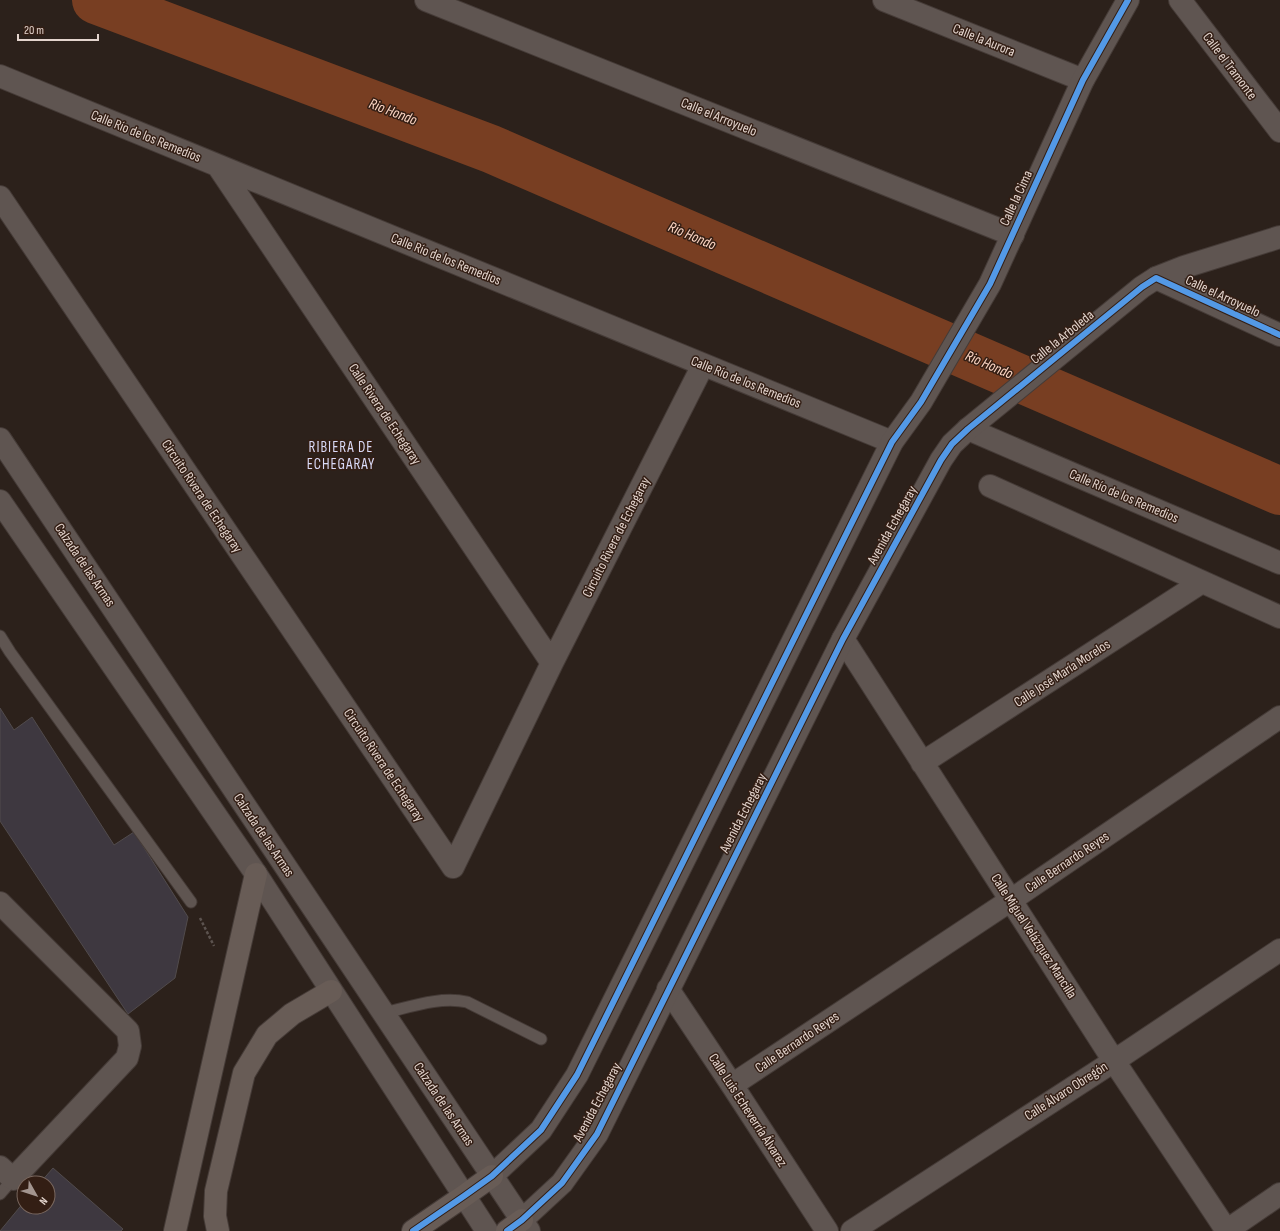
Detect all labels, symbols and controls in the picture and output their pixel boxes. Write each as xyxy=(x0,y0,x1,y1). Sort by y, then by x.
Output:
scale bar xyxy=(18,16,98,42)
street label: Calle la Aurora xyxy=(950,20,1018,60)
text: 20 m xyxy=(24,23,44,38)
street label: Calle el Tramonte xyxy=(1199,29,1261,103)
water label: Rio Hondo xyxy=(366,94,420,130)
street label: Calle el Arroyuelo xyxy=(678,94,760,140)
street label: Calle Río de los Remedios xyxy=(88,106,204,166)
street label: Calle la Cima xyxy=(996,168,1036,228)
water label: Rio Hondo xyxy=(665,217,719,255)
street label: Calle Río de los Remedios xyxy=(388,229,504,289)
street label: Calle el Arroyuelo xyxy=(1183,271,1263,321)
street label: Calle la Arboleda xyxy=(1027,306,1097,368)
water label: Rio Hondo xyxy=(962,346,1016,384)
street label: Calle Río de los Remedios xyxy=(688,352,804,412)
street label: Calle Rivera de Echegaray xyxy=(345,360,425,468)
street label: Circuito Rivera de Echegaray xyxy=(158,436,246,556)
district label: RIBIERA DE ECHEGARAY xyxy=(307,438,375,474)
street label: Calle Río de los Remedios xyxy=(1067,465,1181,527)
street label: Circuito Rivera de Echegaray xyxy=(578,473,654,600)
street label: Avenida Echegaray xyxy=(863,482,921,568)
street label: Calzada de las Armas xyxy=(51,520,119,610)
street label: Calle José María Morelos xyxy=(1011,636,1113,710)
street label: Circuito Rivera de Echegaray xyxy=(340,705,428,825)
street label: Avenida Echegaray xyxy=(715,770,771,857)
street label: Calzada de las Armas xyxy=(230,790,298,880)
street label: Calle Bernardo Reyes xyxy=(1022,828,1112,896)
street label: Calle Miguel Velázquez Mancilla xyxy=(987,870,1081,1002)
street label: Calle Bernardo Reyes xyxy=(752,1008,842,1076)
street label: Calle Luis Echeverría Álvarez xyxy=(705,1050,791,1170)
street label: Calle Álvaro Obregón xyxy=(1021,1058,1111,1124)
street label: Calzada de las Armas xyxy=(410,1059,478,1149)
street label: Avenida Echegaray xyxy=(569,1059,625,1145)
north arrow xyxy=(16,1175,56,1215)
text: N xyxy=(36,1195,50,1207)

